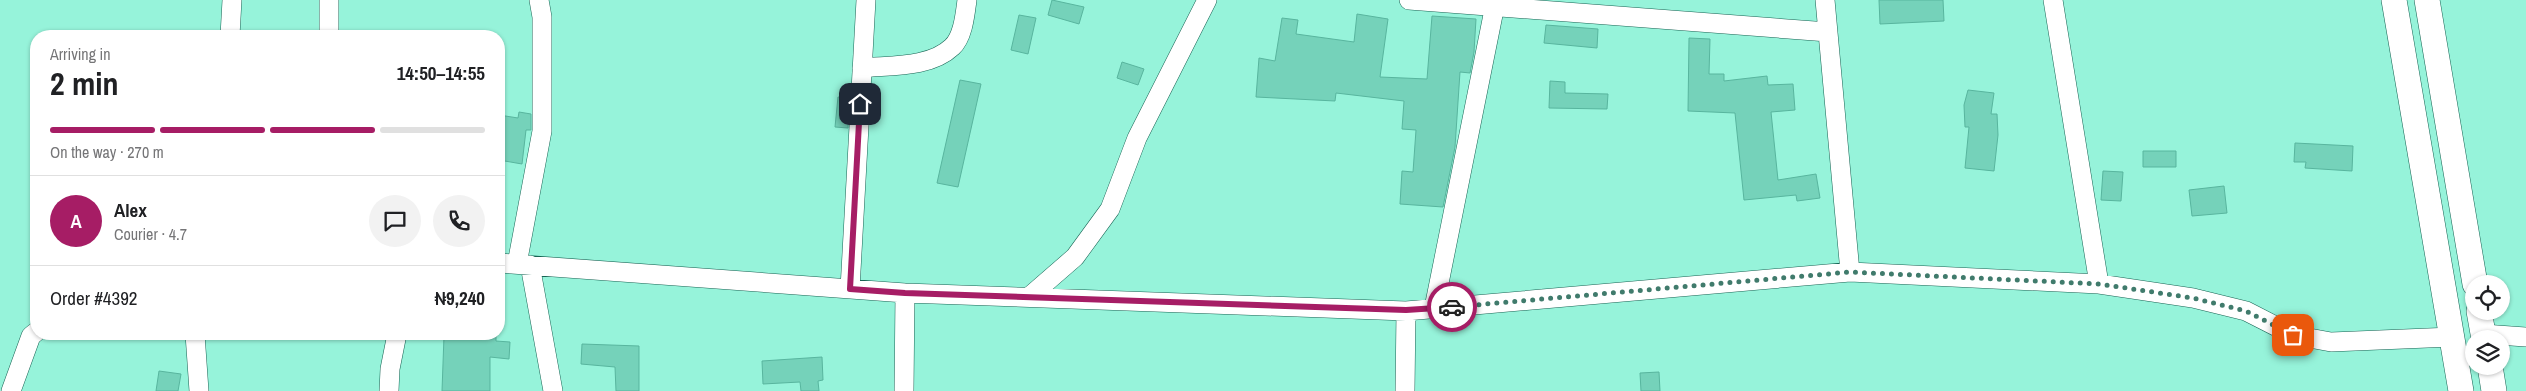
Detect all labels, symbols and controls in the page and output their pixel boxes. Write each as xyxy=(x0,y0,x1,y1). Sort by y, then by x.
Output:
text: Arriving in xyxy=(50,43,111,65)
text: 14:50–14:55 xyxy=(397,60,485,86)
text: 2 min xyxy=(50,62,119,105)
pin xyxy=(839,83,881,125)
icon: home xyxy=(846,90,874,118)
text: On the way · 270 m xyxy=(50,141,164,163)
button: chat xyxy=(369,195,421,247)
button: phone xyxy=(433,195,485,247)
text: Alex xyxy=(114,197,147,223)
text: A xyxy=(70,208,82,234)
text: Courier · 4.7 xyxy=(114,223,187,245)
map controls xyxy=(2465,275,2510,375)
button: locate xyxy=(2465,275,2510,320)
courier xyxy=(1427,282,1477,332)
text: Order #4392 xyxy=(50,285,137,311)
text: ₦9,240 xyxy=(435,285,485,311)
icon: car xyxy=(1438,293,1466,321)
pin xyxy=(2272,314,2314,356)
icon: bag xyxy=(2279,321,2307,349)
button: layers xyxy=(2465,330,2510,375)

